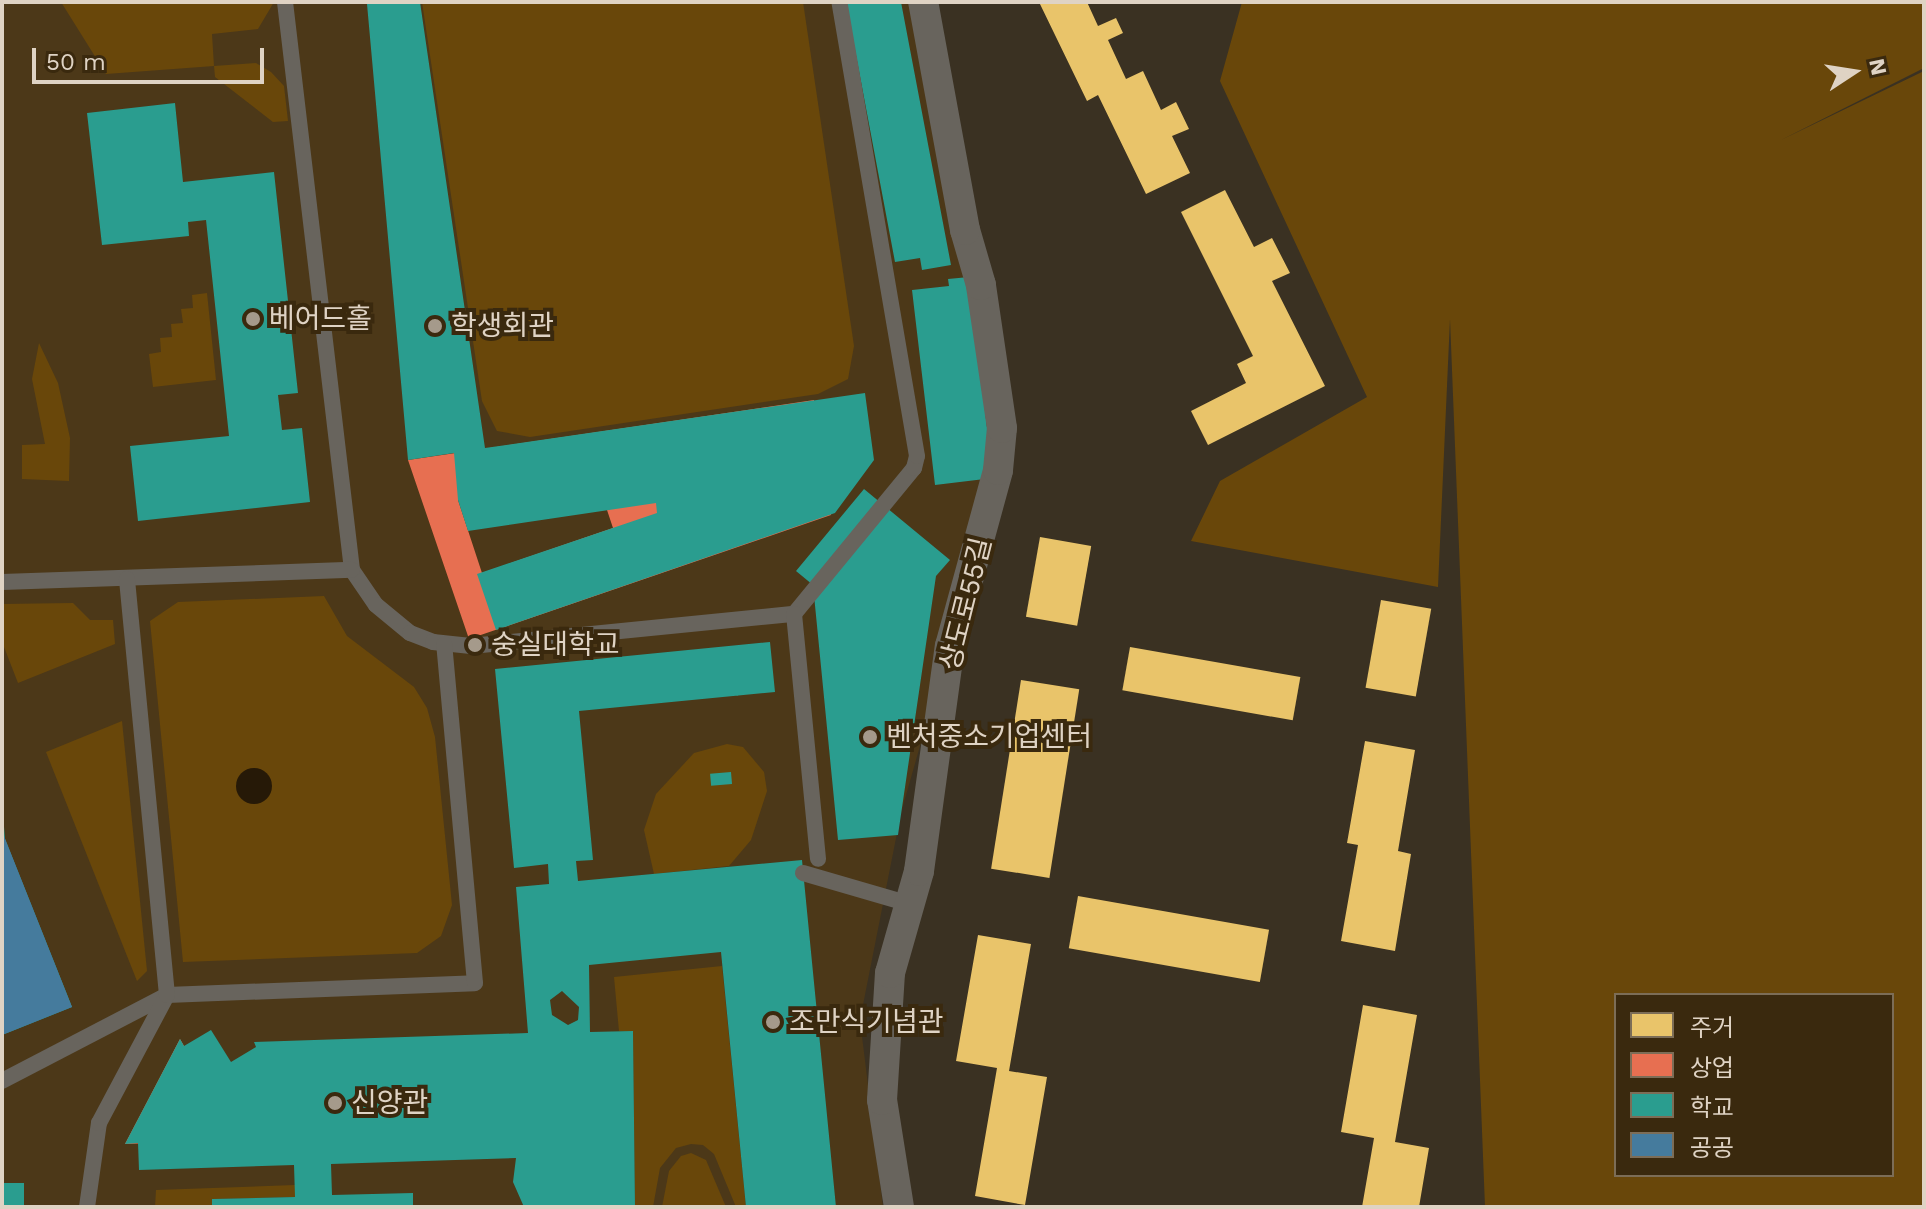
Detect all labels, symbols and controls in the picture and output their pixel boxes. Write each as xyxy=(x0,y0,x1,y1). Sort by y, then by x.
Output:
scale bar xyxy=(36,32,268,82)
north arrow xyxy=(1814,32,1894,112)
text: 50 m xyxy=(46,48,106,76)
text: N xyxy=(1864,56,1892,77)
place label: 베어드홀 xyxy=(269,302,372,336)
place label: 학생회관 xyxy=(451,309,554,343)
marker: 베어드홀 xyxy=(244,310,262,328)
marker: 학생회관 xyxy=(426,317,444,335)
street label: 상도로55길 xyxy=(933,534,999,674)
place label: 숭실대학교 xyxy=(491,628,620,662)
marker: 숭실대학교 xyxy=(466,636,484,654)
place label: 벤처중소기업센터 xyxy=(886,720,1092,754)
marker: 벤처중소기업센터 xyxy=(861,728,879,746)
legend xyxy=(1614,993,1894,1177)
place label: 조만식기념관 xyxy=(789,1005,944,1039)
marker: 조만식기념관 xyxy=(764,1013,782,1031)
text: 주거 xyxy=(1690,1014,1734,1042)
text: 상업 xyxy=(1690,1054,1734,1082)
place label: 신양관 xyxy=(351,1086,428,1120)
marker: 신양관 xyxy=(326,1094,344,1112)
text: 학교 xyxy=(1690,1094,1734,1122)
text: 공공 xyxy=(1690,1134,1734,1162)

